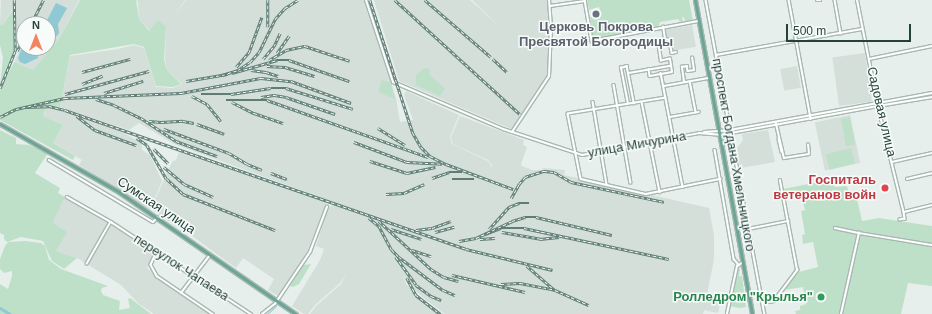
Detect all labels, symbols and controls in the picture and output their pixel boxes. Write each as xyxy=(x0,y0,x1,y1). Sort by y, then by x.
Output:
marker: Церковь Покрова Пресвятой Богородицы xyxy=(591,9,601,19)
north arrow xyxy=(16,16,56,56)
scale bar xyxy=(788,16,913,42)
text: N xyxy=(32,19,40,31)
place label: Церковь Покрова Пресвятой Богородицы xyxy=(519,20,673,51)
text: 500 m xyxy=(793,24,826,38)
street label: проспект Богдана Хмельницкого xyxy=(708,57,758,253)
street label: Садовая улица xyxy=(863,65,899,159)
street label: улица Мичурина xyxy=(587,129,687,161)
place label: Госпиталь ветеранов войн xyxy=(773,173,876,204)
street label: Сумская улица xyxy=(114,174,198,238)
marker: Госпиталь ветеранов войн xyxy=(879,182,891,194)
street label: переулок Чапаева xyxy=(130,231,232,305)
place label: Ролледром "Крылья" xyxy=(673,289,813,305)
marker: Ролледром "Крылья" xyxy=(816,292,826,302)

